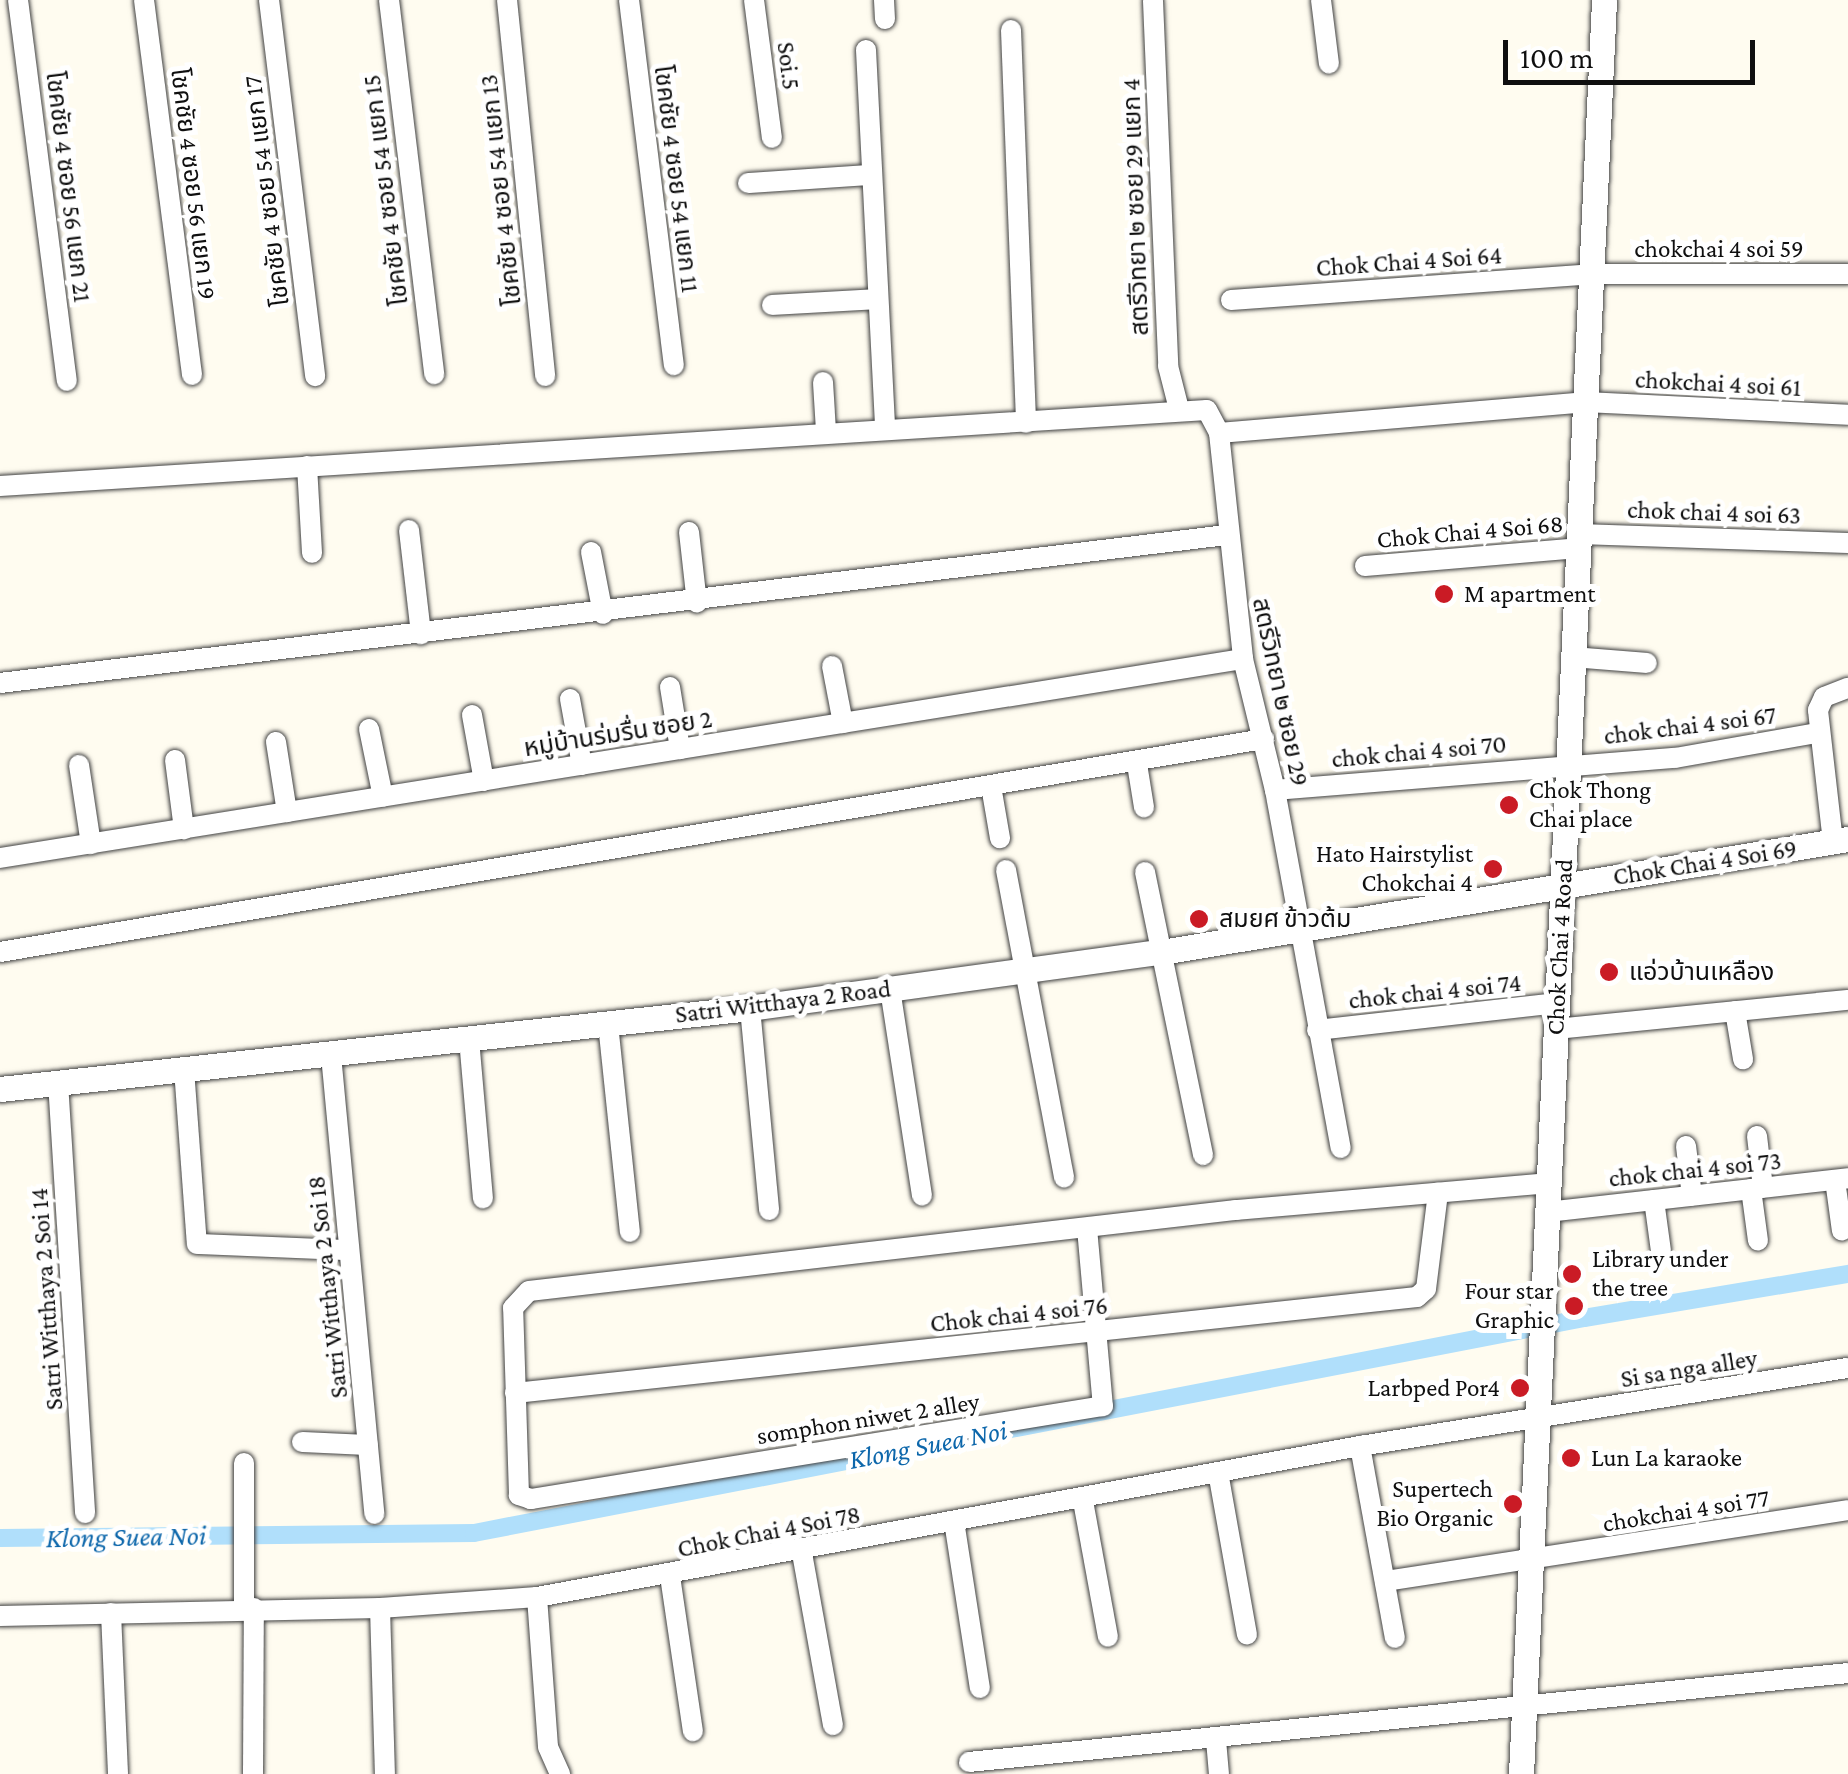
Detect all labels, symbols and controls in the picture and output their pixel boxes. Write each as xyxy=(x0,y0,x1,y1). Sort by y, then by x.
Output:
scale bar xyxy=(1508,20,1760,82)
street label: Soi.5 xyxy=(770,40,806,92)
text: 100 m xyxy=(1520,41,1594,74)
street label: โชคชัย 4 ซอย 54 แยก 11 xyxy=(647,64,705,294)
street label: โชคชัย 4 ซอย 56 แยก 19 xyxy=(164,66,222,302)
street label: โชคชัย 4 ซอย 56 แยก 21 xyxy=(39,70,97,304)
street label: โชคชัย 4 ซอย 54 แยก 15 xyxy=(357,73,415,307)
street label: โชคชัย 4 ซอย 54 แยก 13 xyxy=(474,73,528,307)
street label: โชคชัย 4 ซอย 54 แยก 17 xyxy=(238,74,296,308)
street label: สตรีวิทยา ๒ ซอย 29 แยก 4 xyxy=(1117,78,1155,336)
street label: chokchai 4 soi 59 xyxy=(1634,234,1804,264)
street label: Chok Chai 4 Soi 64 xyxy=(1315,241,1503,283)
street label: chokchai 4 soi 61 xyxy=(1634,365,1802,403)
street label: chok chai 4 soi 63 xyxy=(1627,495,1801,531)
street label: Chok Chai 4 Soi 68 xyxy=(1375,509,1565,555)
place label: M apartment xyxy=(1464,579,1596,609)
marker: M apartment xyxy=(1433,583,1455,605)
street label: สตรีวิทยา ๒ ซอย 29 xyxy=(1245,595,1315,789)
street label: chok chai 4 soi 67 xyxy=(1602,701,1778,751)
street label: หมู่บ้านร่มรื่น ซอย 2 xyxy=(522,704,714,764)
street label: chok chai 4 soi 70 xyxy=(1330,729,1508,775)
place label: Chok Thong Chai place xyxy=(1529,776,1651,835)
marker: Chok Thong Chai place xyxy=(1498,794,1520,816)
street label: Chok Chai 4 Soi 69 xyxy=(1611,834,1799,892)
place label: Hato Hairstylist Chokchai 4 xyxy=(1316,840,1473,899)
marker: Hato Hairstylist Chokchai 4 xyxy=(1482,858,1504,880)
street label: Chok Chai 4 Road xyxy=(1540,858,1580,1036)
place label: สมยศ ข้าวต้ม xyxy=(1219,904,1351,934)
marker: สมยศ ข้าวต้ม xyxy=(1188,908,1210,930)
place label: แอ่วบ้านเหลือง xyxy=(1629,957,1774,987)
marker: แอ่วบ้านเหลือง xyxy=(1598,961,1620,983)
street label: chok chai 4 soi 74 xyxy=(1347,968,1523,1016)
street label: Satri Witthaya 2 Road xyxy=(673,974,893,1030)
street label: chok chai 4 soi 73 xyxy=(1607,1146,1783,1194)
street label: Satri Witthaya 2 Soi 18 xyxy=(301,1174,355,1400)
street label: Satri Witthaya 2 Soi 14 xyxy=(24,1187,70,1411)
place label: Library under the tree xyxy=(1592,1245,1729,1304)
marker: Library under the tree xyxy=(1561,1263,1583,1285)
place label: Four star Graphic xyxy=(1465,1277,1554,1336)
street label: Chok chai 4 soi 76 xyxy=(929,1291,1109,1339)
marker: Four star Graphic xyxy=(1563,1295,1585,1317)
street label: Si sa nga alley xyxy=(1619,1343,1759,1395)
place label: Larbped Por4 xyxy=(1367,1373,1500,1403)
marker: Larbped Por4 xyxy=(1509,1377,1531,1399)
street label: somphon niwet 2 alley xyxy=(754,1387,982,1451)
water label: Klong Suea Noi xyxy=(846,1413,1010,1477)
place label: Lun La karaoke xyxy=(1591,1443,1742,1473)
marker: Lun La karaoke xyxy=(1560,1447,1582,1469)
place label: Supertech Bio Organic xyxy=(1377,1475,1493,1534)
street label: chokchai 4 soi 77 xyxy=(1601,1483,1771,1539)
marker: Supertech Bio Organic xyxy=(1502,1493,1524,1515)
street label: Chok Chai 4 Soi 78 xyxy=(675,1500,863,1564)
water label: Klong Suea Noi xyxy=(45,1519,207,1555)

